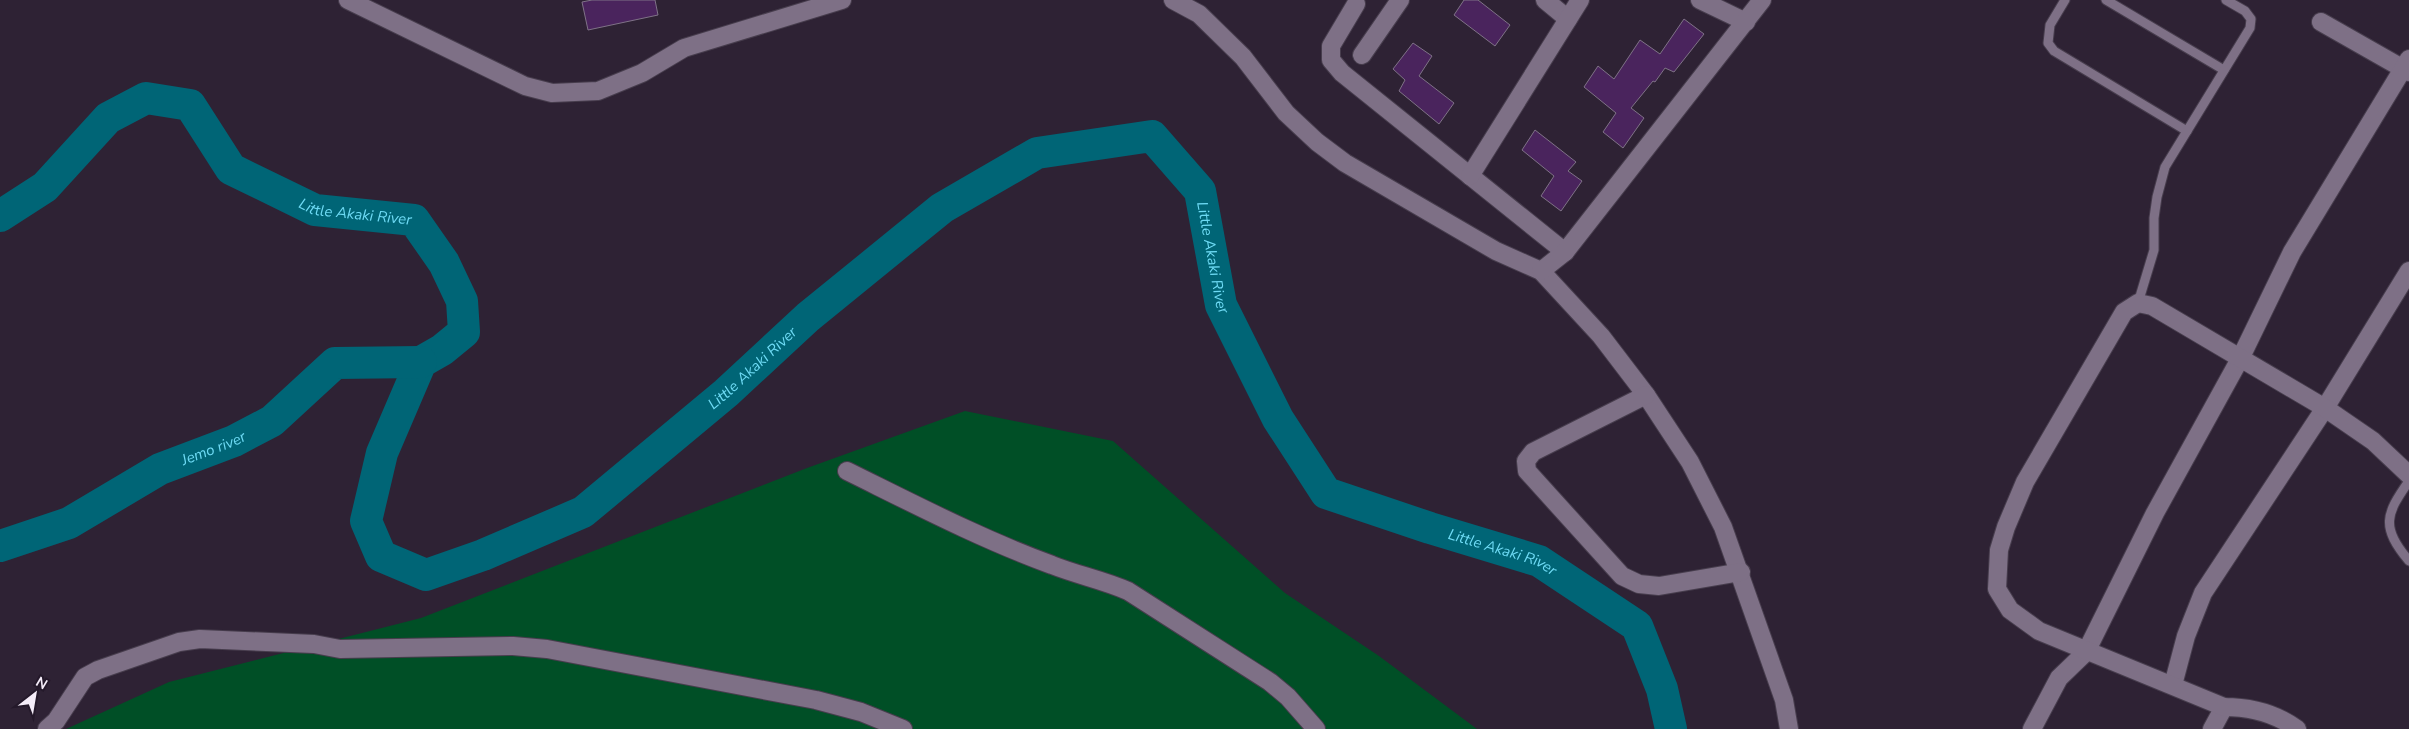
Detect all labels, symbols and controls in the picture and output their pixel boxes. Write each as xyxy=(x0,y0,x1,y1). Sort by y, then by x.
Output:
water label: Little Akaki River xyxy=(295,194,413,230)
water label: Little Akaki River xyxy=(1192,200,1234,318)
water label: Little Akaki River xyxy=(704,322,802,414)
water label: Jemo river xyxy=(178,426,250,470)
water label: Little Akaki River xyxy=(1446,524,1561,580)
north arrow xyxy=(10,669,60,719)
text: N xyxy=(32,672,51,694)

